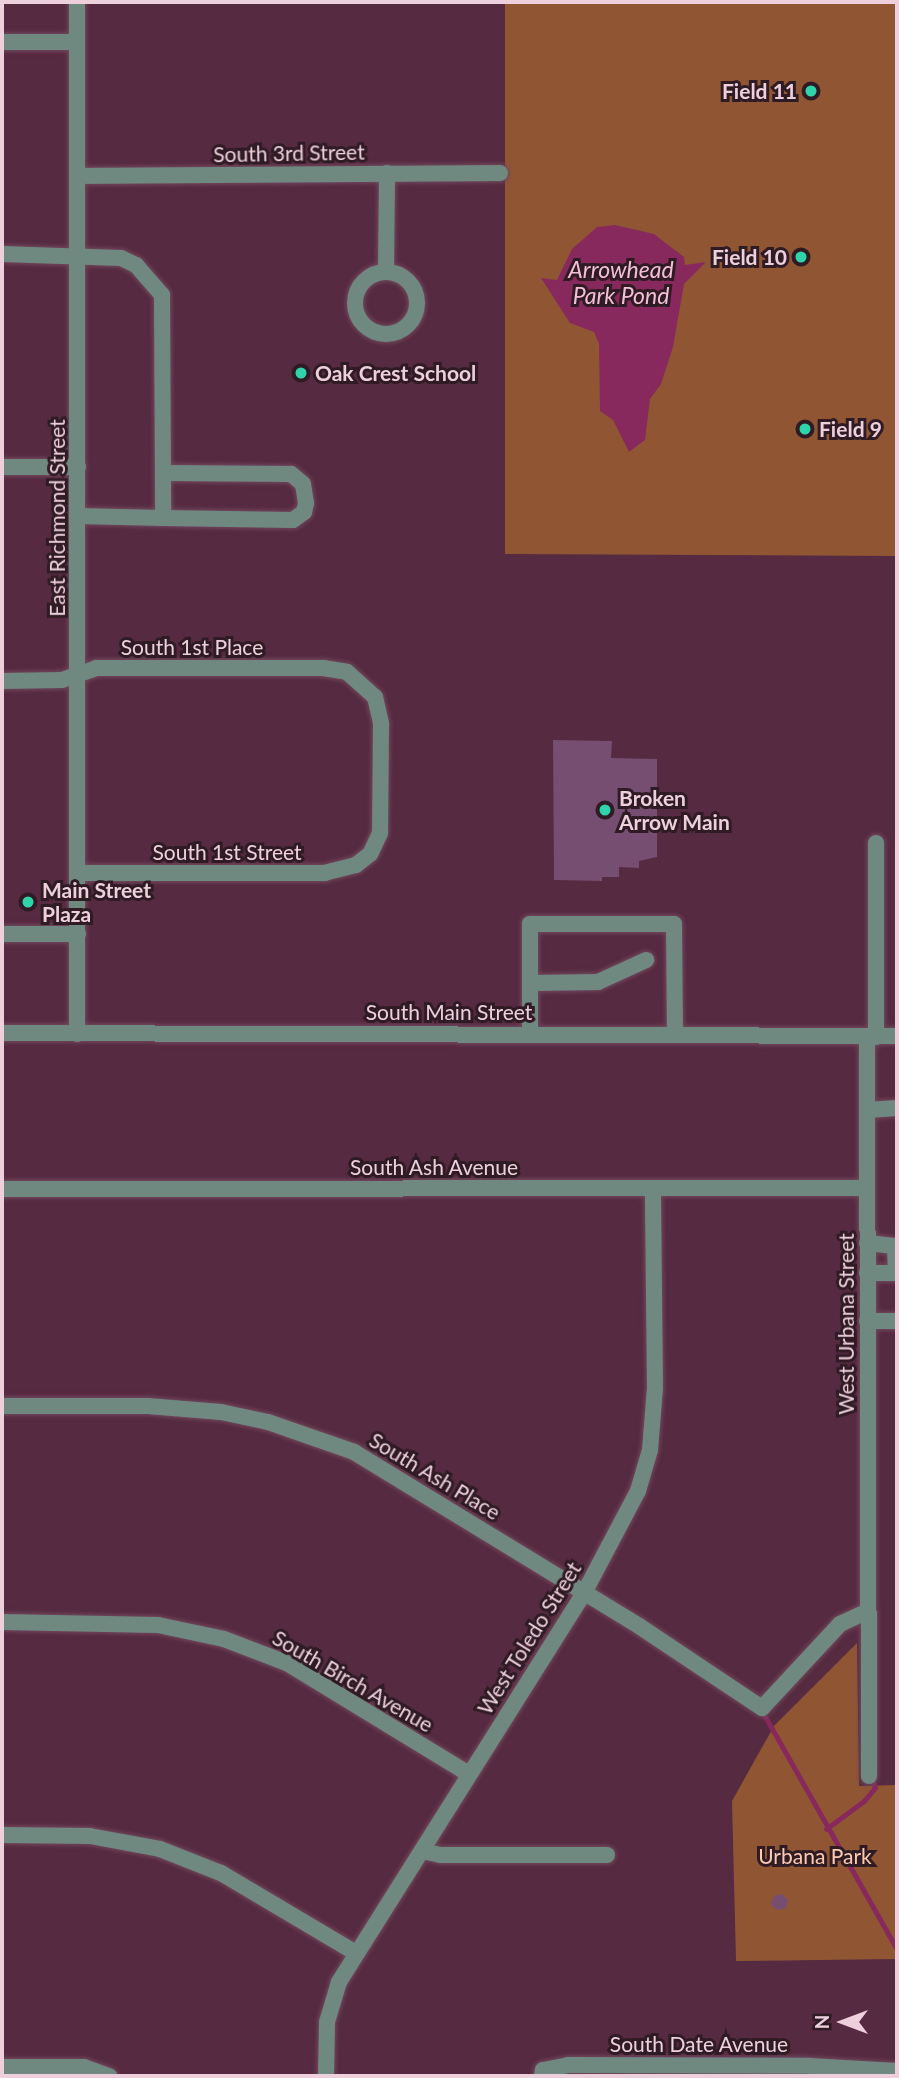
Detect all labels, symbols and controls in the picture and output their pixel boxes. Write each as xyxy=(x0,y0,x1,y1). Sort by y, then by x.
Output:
place label: Field 11 xyxy=(722,78,797,104)
marker: Field 11 xyxy=(803,83,819,99)
street label: South 3rd Street xyxy=(213,139,365,167)
place label: Field 10 xyxy=(712,244,787,270)
marker: Field 10 xyxy=(793,249,809,265)
water label: Arrowhead Park Pond xyxy=(568,255,674,309)
place label: Oak Crest School xyxy=(315,360,476,386)
marker: Oak Crest School xyxy=(293,365,309,381)
place label: Field 9 xyxy=(819,416,882,442)
street label: East Richmond Street xyxy=(44,419,70,617)
marker: Field 9 xyxy=(797,421,813,437)
street label: South 1st Place xyxy=(121,634,263,660)
place label: Broken Arrow Main xyxy=(619,785,730,835)
marker: Broken Arrow Main xyxy=(597,802,613,818)
street label: South 1st Street xyxy=(152,839,302,865)
place label: Main Street Plaza xyxy=(42,877,151,927)
marker: Main Street Plaza xyxy=(20,894,36,910)
street label: South Main Street xyxy=(366,999,532,1025)
street label: South Ash Avenue xyxy=(349,1154,519,1180)
street label: West Urbana Street xyxy=(833,1233,859,1415)
street label: South Ash Place xyxy=(365,1427,505,1525)
street label: West Toledo Street xyxy=(472,1557,586,1719)
street label: South Birch Avenue xyxy=(268,1625,438,1737)
park label: Urbana Park xyxy=(758,1843,872,1869)
north arrow xyxy=(808,1987,878,2057)
text: N xyxy=(810,2015,833,2029)
street label: South Date Avenue xyxy=(609,2031,789,2057)

